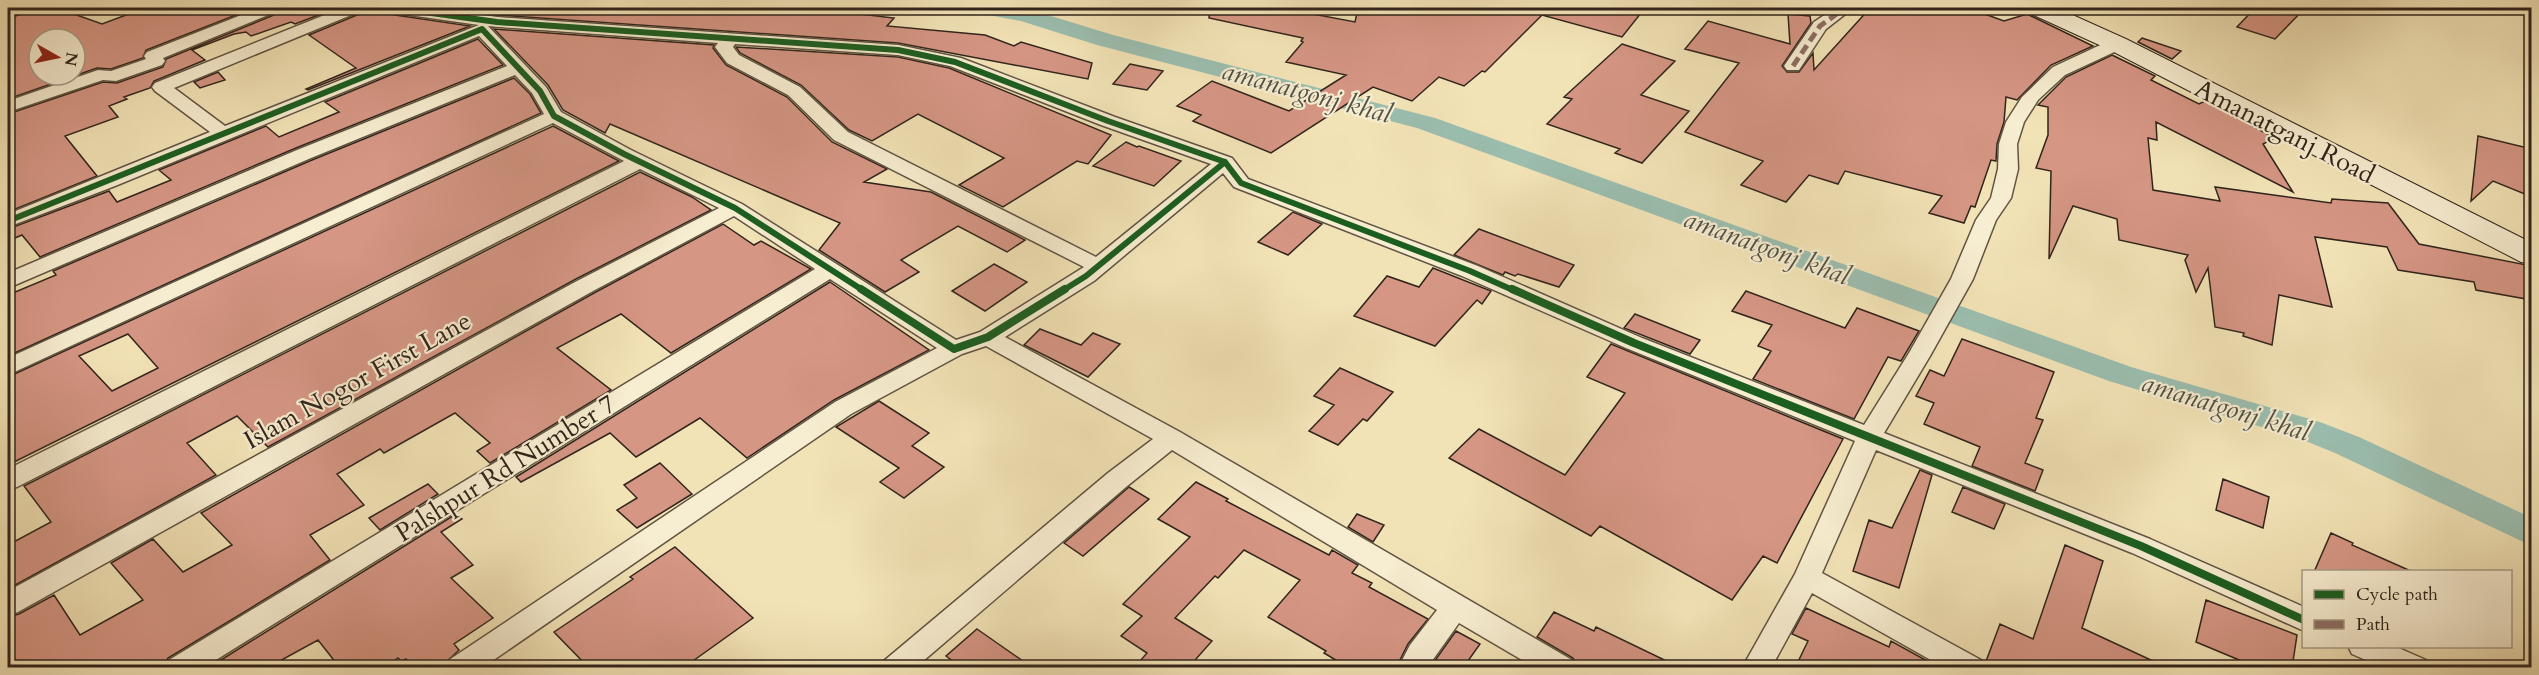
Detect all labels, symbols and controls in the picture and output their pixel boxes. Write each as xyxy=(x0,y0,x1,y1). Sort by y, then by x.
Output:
north arrow xyxy=(27,27,87,87)
text: N xyxy=(59,51,83,68)
water label: amanatgonj khal xyxy=(1218,52,1396,133)
street label: Amanatganj Road xyxy=(2189,71,2381,192)
water label: amanatgonj khal xyxy=(1679,200,1856,295)
street label: Islam Nogor First Lane xyxy=(237,303,477,458)
water label: amanatgonj khal xyxy=(2137,364,2315,451)
street label: Palshpur Rd Number 7 xyxy=(388,386,622,550)
legend xyxy=(2302,570,2512,648)
text: Cycle path xyxy=(2356,582,2438,607)
text: Path xyxy=(2356,612,2390,637)

